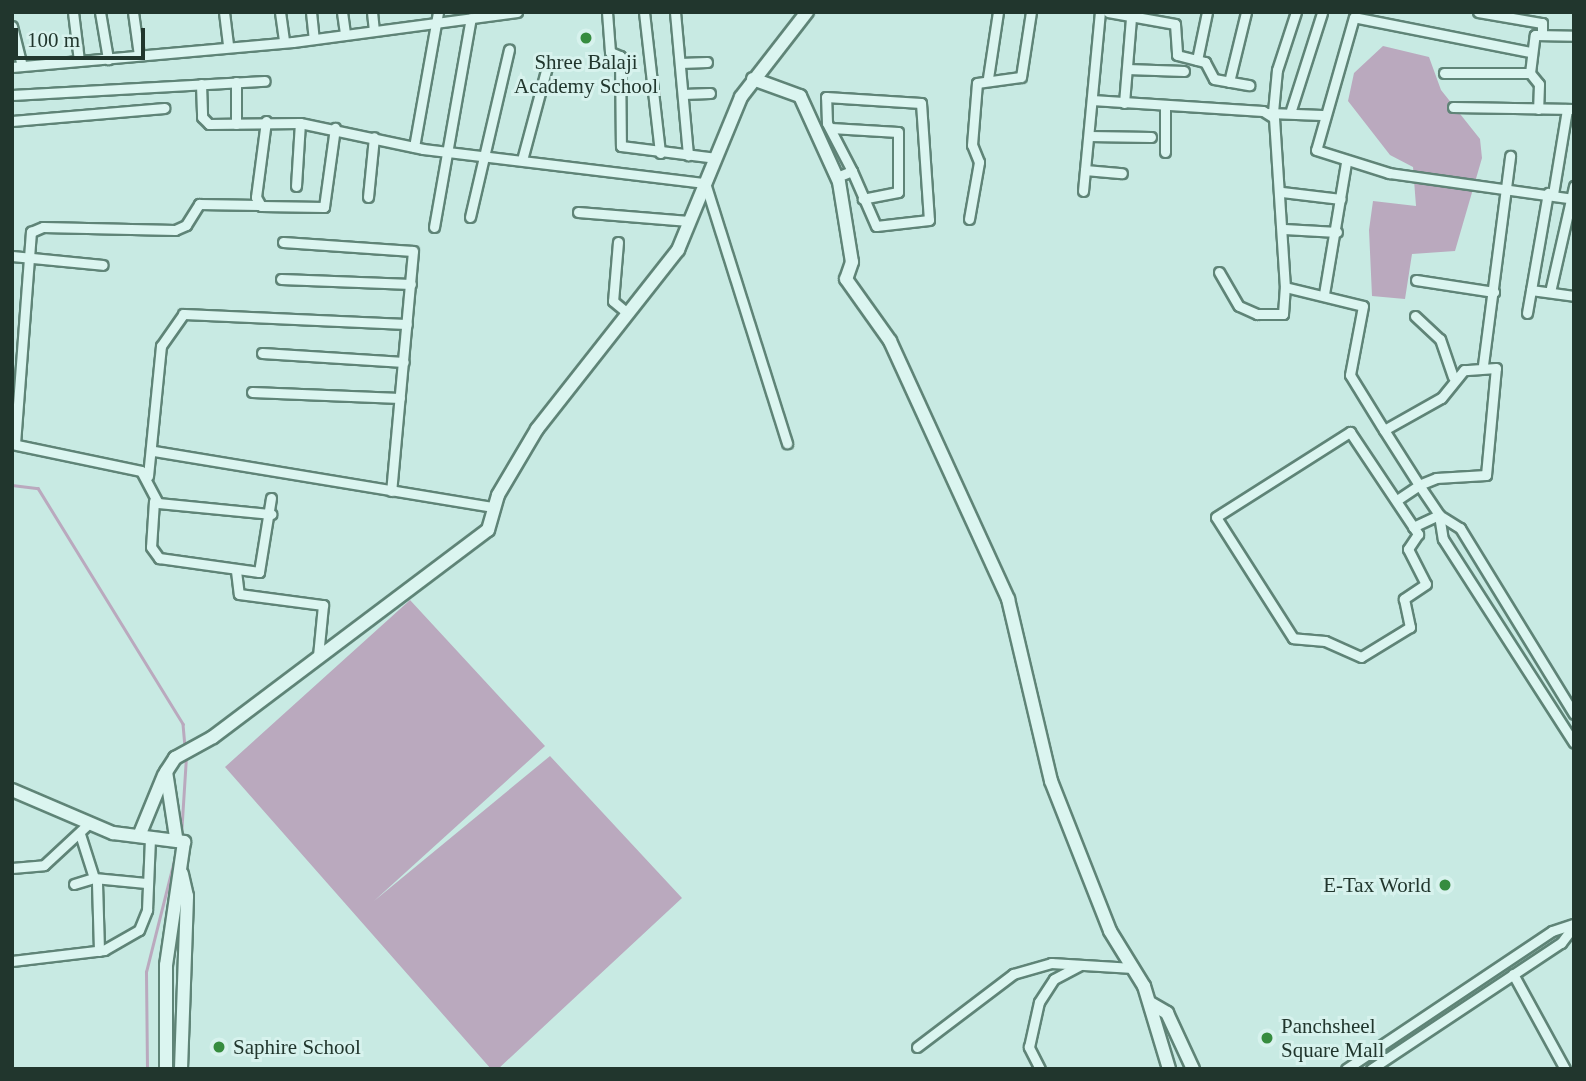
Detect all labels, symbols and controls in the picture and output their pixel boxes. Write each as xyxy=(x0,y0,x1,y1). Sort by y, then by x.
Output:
scale bar xyxy=(18,14,149,58)
text: 100 m xyxy=(27,28,80,52)
marker: Shree Balaji Academy School xyxy=(578,30,594,46)
place label: Shree Balaji Academy School xyxy=(505,49,667,99)
place label: E-Tax World xyxy=(1316,872,1431,898)
marker: E-Tax World xyxy=(1437,877,1453,893)
place label: Panchsheel Square Mall xyxy=(1281,1013,1397,1063)
marker: Panchsheel Square Mall xyxy=(1259,1030,1275,1046)
place label: Saphire School xyxy=(233,1034,379,1060)
marker: Saphire School xyxy=(211,1039,227,1055)

